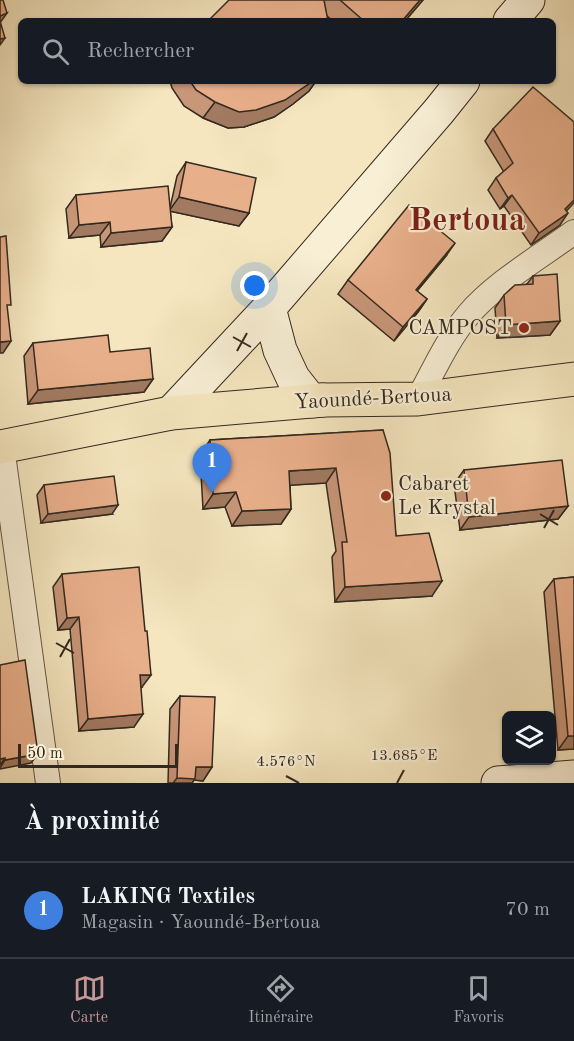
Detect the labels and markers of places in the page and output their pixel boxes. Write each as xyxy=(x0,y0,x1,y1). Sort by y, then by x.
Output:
place label: CAMPOST xyxy=(408,318,512,339)
marker: CAMPOST xyxy=(517,321,531,335)
pin: 1 xyxy=(192,444,232,493)
place label: Cabaret Le Krystal xyxy=(398,474,496,519)
marker: Cabaret Le Krystal xyxy=(379,489,393,503)

